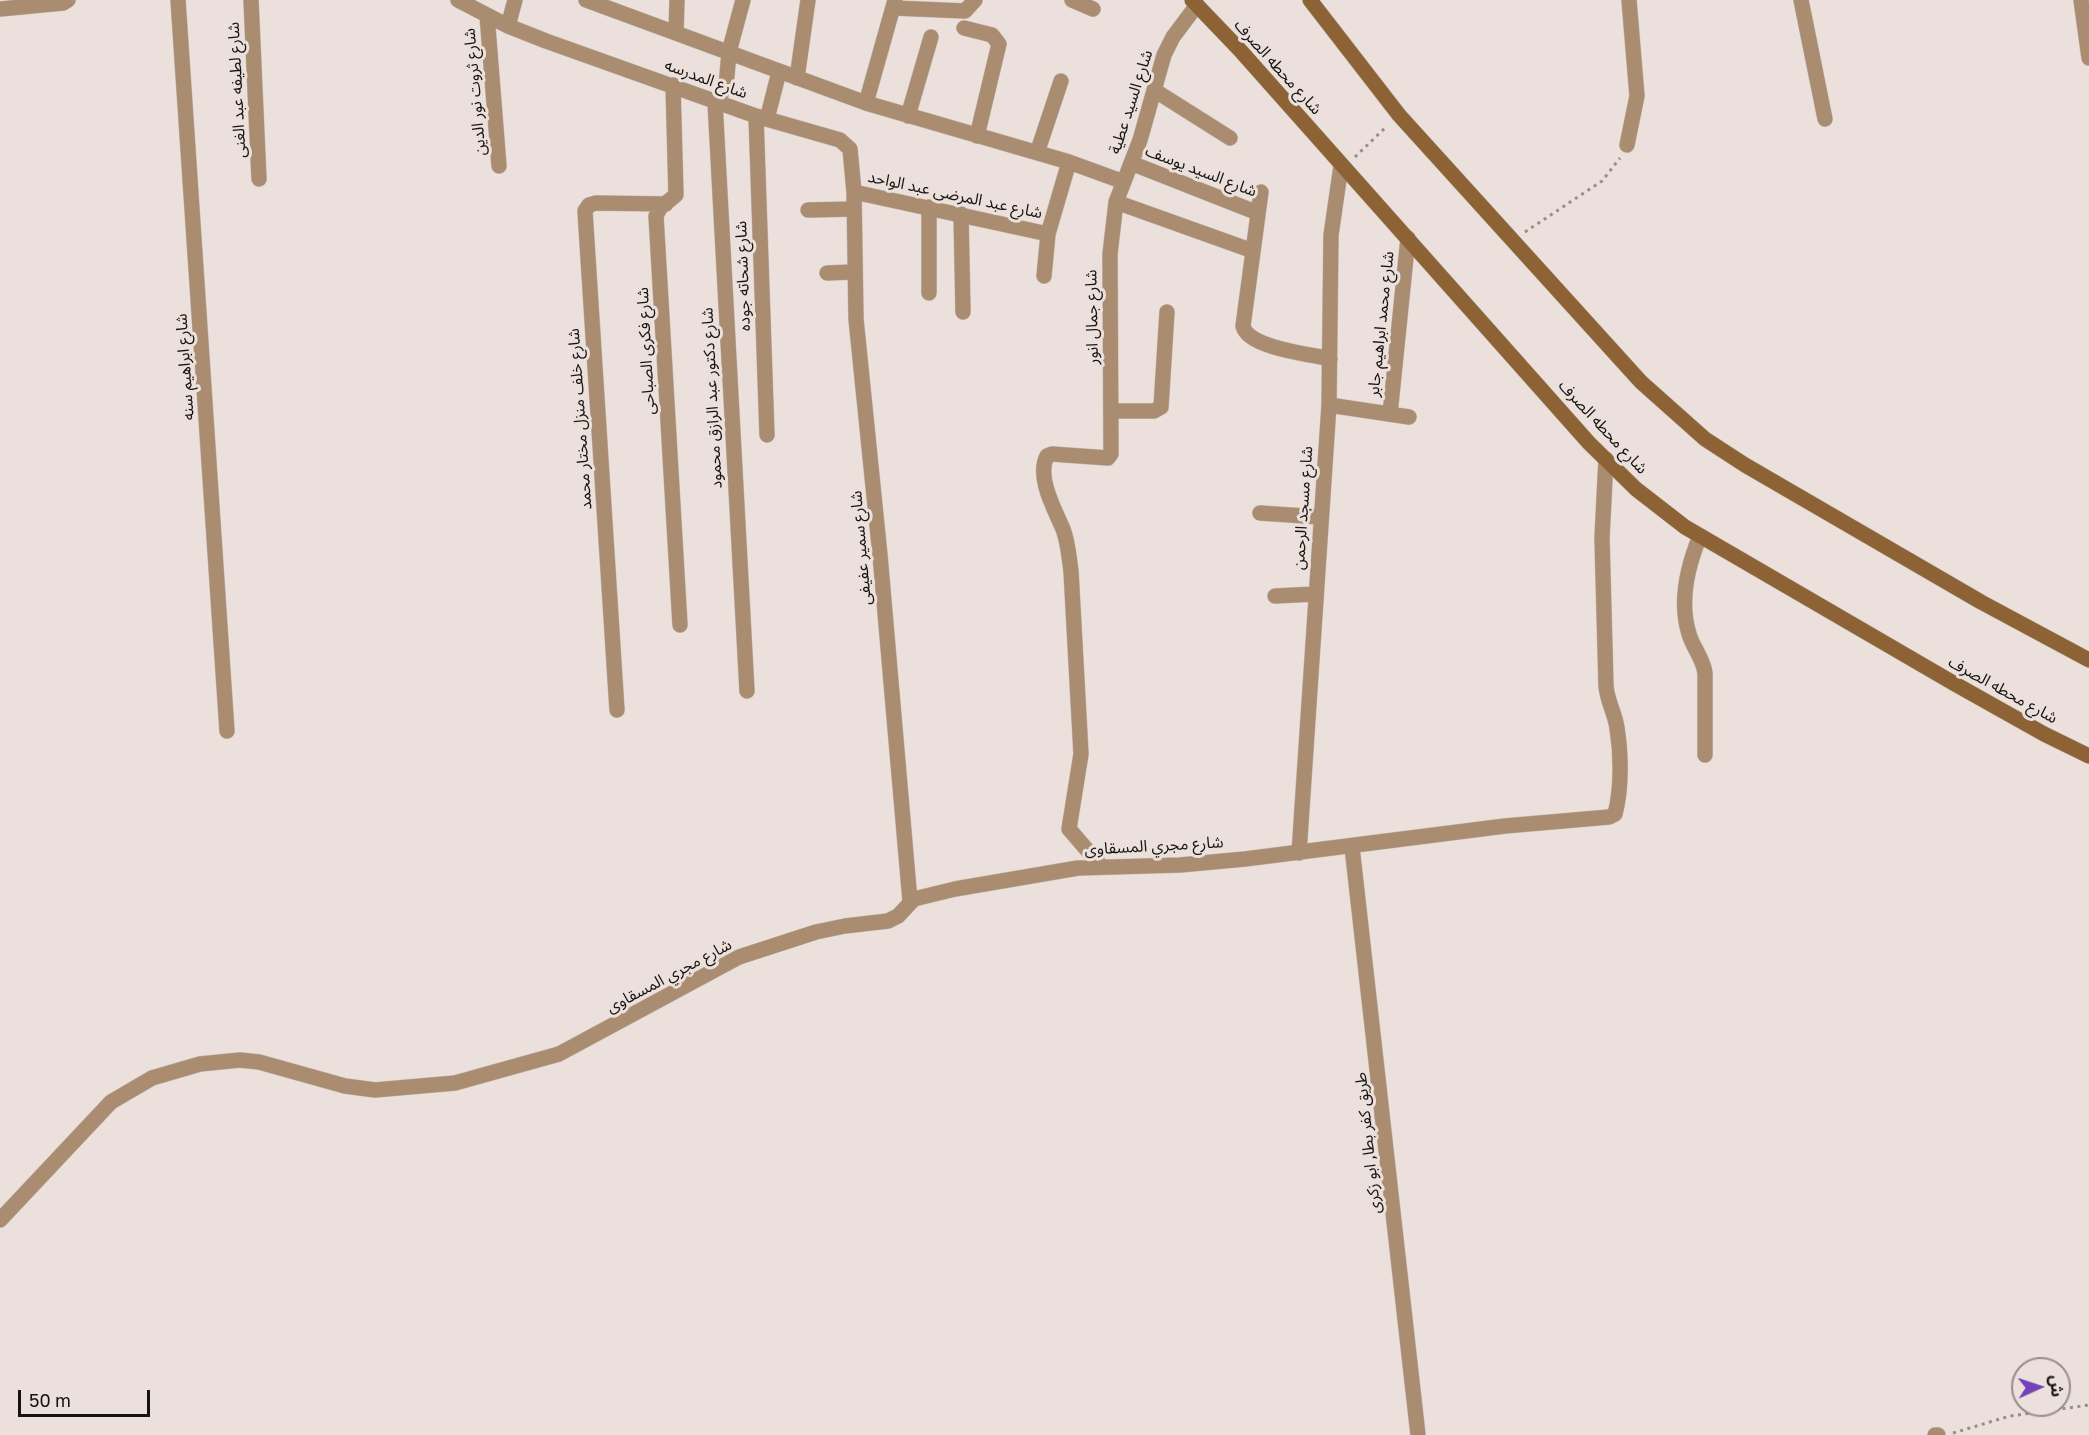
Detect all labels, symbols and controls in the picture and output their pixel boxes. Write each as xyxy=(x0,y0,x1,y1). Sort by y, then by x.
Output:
street label: شارع محطه الصرف xyxy=(1230,15,1326,119)
street label: شارع لطيفه عبد الغنى xyxy=(224,22,250,158)
street label: شارع ثروت نور الدين xyxy=(460,27,490,157)
street label: شارع السيد عطية xyxy=(1105,47,1157,157)
street label: شارع المدرسه xyxy=(662,55,750,103)
street label: شارع السيد يوسف xyxy=(1143,141,1259,201)
street label: شارع عبد المرضى عبد الواحد xyxy=(866,167,1044,223)
street label: شارع شحاته جوده xyxy=(731,221,755,331)
street label: شارع محمد ابراهيم جابر xyxy=(1364,250,1398,398)
street label: شارع جمال انور xyxy=(1082,269,1102,365)
street label: شارع فكرى الصباحى xyxy=(633,287,659,415)
street label: شارع دكتور عبد الرازق محمود xyxy=(698,307,726,489)
street label: شارع ابراهيم سنه xyxy=(172,313,198,421)
street label: شارع خلف منزل مختار محمد xyxy=(564,328,596,510)
street label: شارع محطه الصرف xyxy=(1554,376,1652,478)
street label: شارع مسجد الرحمن xyxy=(1289,446,1317,570)
street label: شارع سمير عفيفى xyxy=(846,490,876,606)
street label: شارع محطه الصرف xyxy=(1945,652,2061,728)
street label: شارع مجري المسقاوى xyxy=(1084,833,1224,859)
street label: شارع مجري المسقاوى xyxy=(603,935,735,1017)
street label: طريق كفر بطا, ابو زكرى xyxy=(1351,1071,1385,1215)
north arrow xyxy=(2011,1357,2071,1417)
text: ش xyxy=(2046,1375,2068,1398)
scale bar xyxy=(21,1378,153,1416)
text: 50 m xyxy=(29,1389,71,1411)

